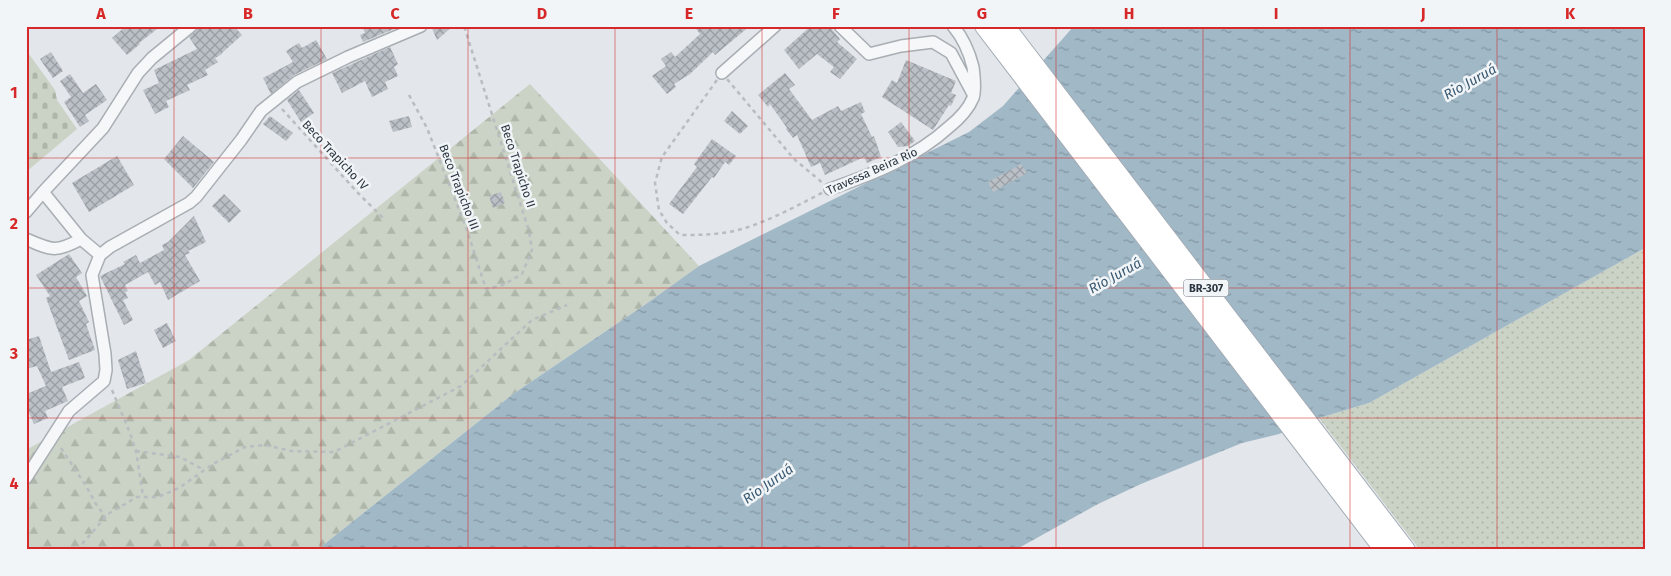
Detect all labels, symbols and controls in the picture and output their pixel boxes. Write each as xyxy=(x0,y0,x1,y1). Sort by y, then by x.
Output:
text: A xyxy=(95,4,106,23)
text: B xyxy=(243,4,253,23)
text: C xyxy=(390,4,400,23)
text: D xyxy=(537,4,547,23)
text: E xyxy=(685,4,693,23)
text: F xyxy=(832,4,840,23)
text: G xyxy=(977,4,987,23)
text: H xyxy=(1124,4,1134,23)
text: I xyxy=(1274,4,1278,23)
text: J xyxy=(1419,4,1426,23)
text: K xyxy=(1565,4,1576,23)
water label: Rio Juruá xyxy=(1441,61,1499,103)
text: 1 xyxy=(10,83,18,102)
street label: Beco Trapicho IV xyxy=(299,117,371,193)
street label: Beco Trapicho II xyxy=(498,123,538,209)
street label: Beco Trapicho III xyxy=(436,142,482,232)
street label: Travessa Beira Rio xyxy=(824,145,920,197)
text: 2 xyxy=(10,214,18,233)
water label: Rio Juruá xyxy=(1086,255,1144,297)
road number: BR-307 xyxy=(1184,280,1228,296)
text: 3 xyxy=(9,344,18,363)
water label: Rio Juruá xyxy=(740,460,797,507)
text: 4 xyxy=(9,474,19,493)

